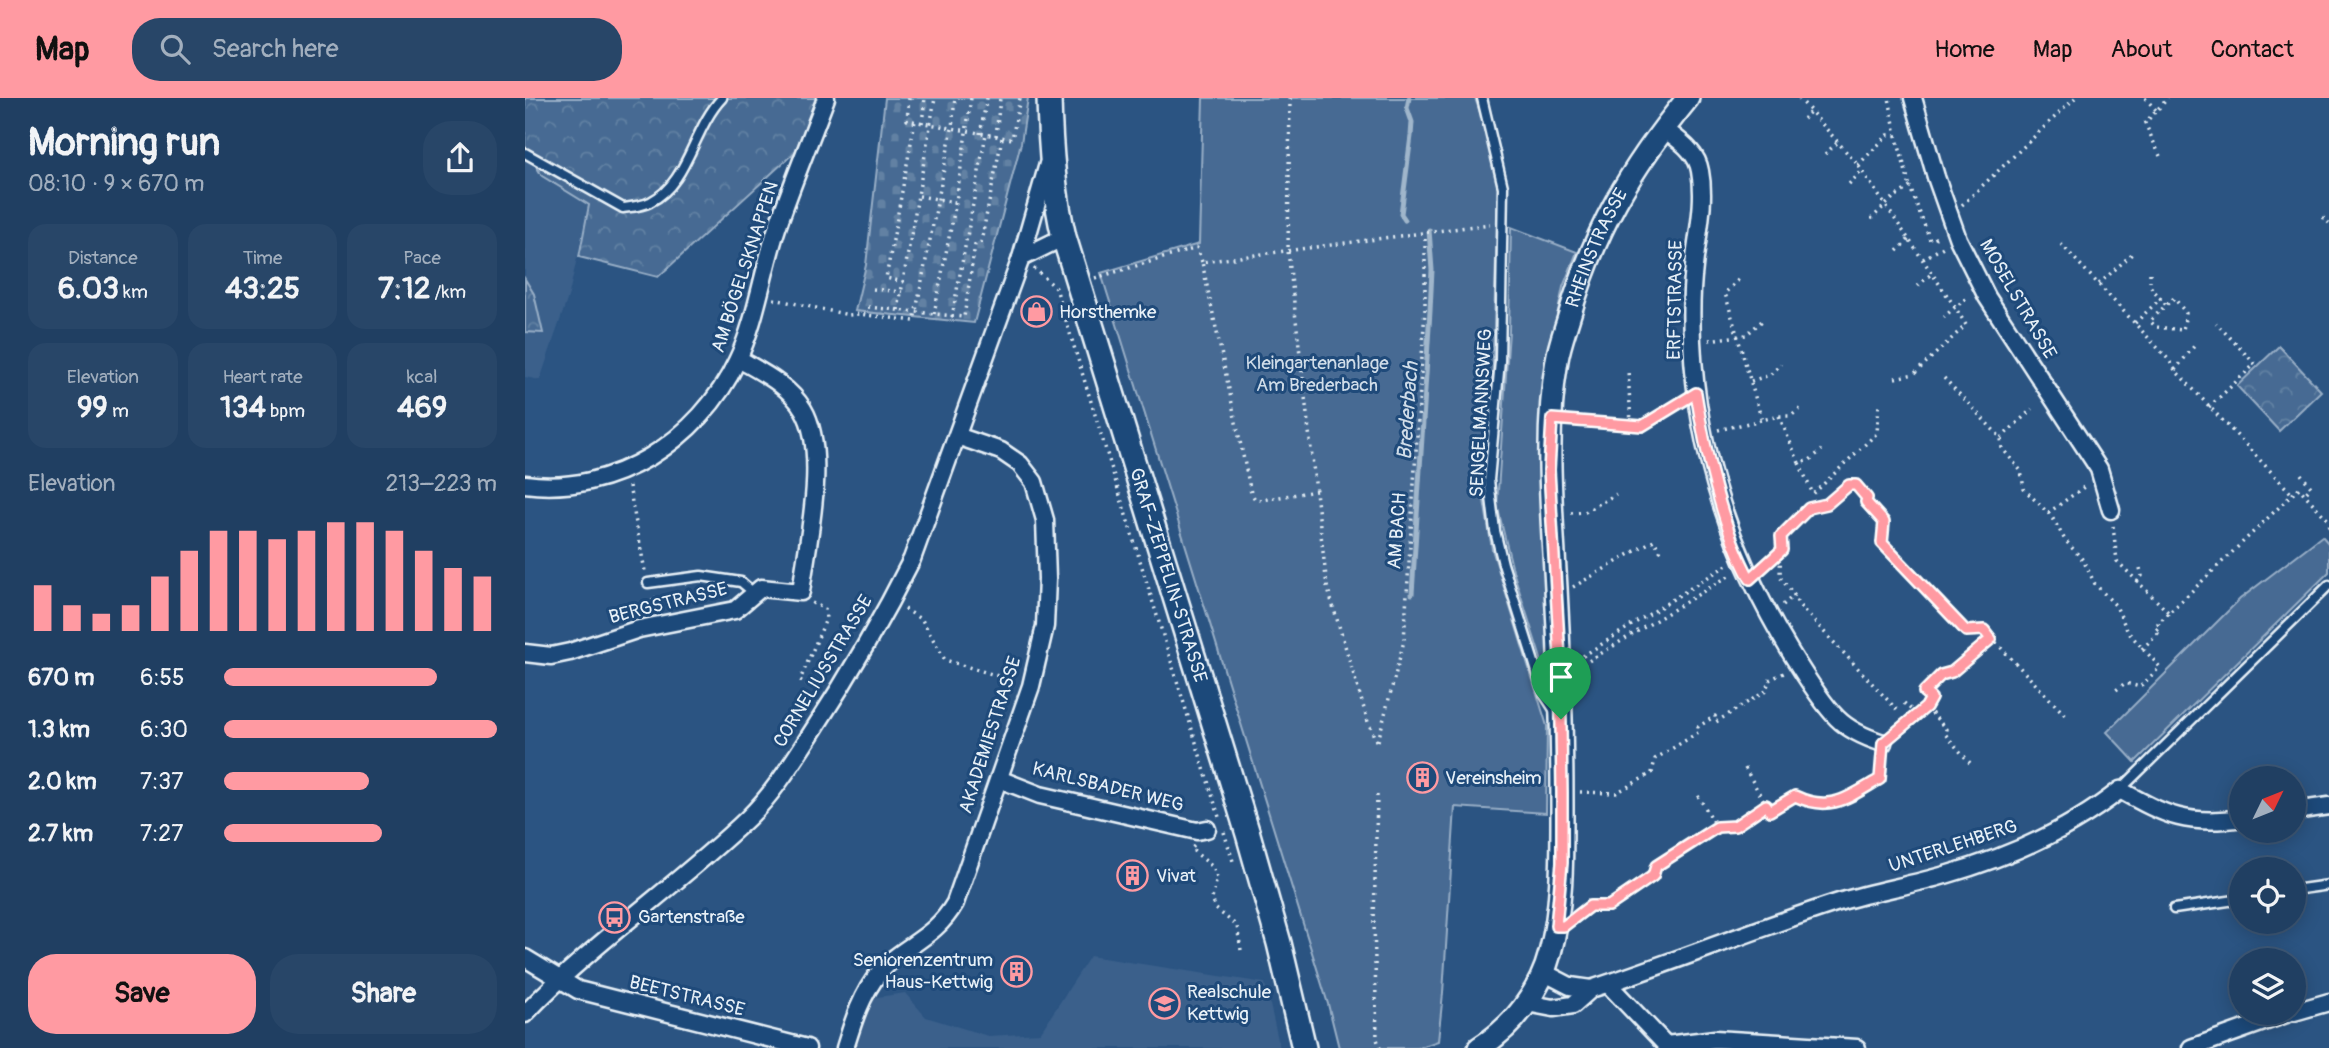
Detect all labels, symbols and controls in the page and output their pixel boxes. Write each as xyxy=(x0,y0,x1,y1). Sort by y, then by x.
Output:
search box xyxy=(132,18,622,81)
text: Map xyxy=(35,29,90,70)
icon: search xyxy=(156,30,194,68)
text: Search here xyxy=(212,33,339,65)
text: Home xyxy=(1934,35,1995,64)
text: Map xyxy=(2033,35,2073,64)
text: About xyxy=(2111,35,2173,64)
text: Contact xyxy=(2211,35,2294,64)
text: Morning run xyxy=(28,119,220,167)
button: share xyxy=(423,121,497,195)
text: 08:10 · 9 × 670 m xyxy=(28,169,204,198)
street label: AM BÖGELSKNAPPEN xyxy=(706,178,784,356)
street label: RHEINSTRASSE xyxy=(1560,184,1633,311)
street label: MOSELSTRASSE xyxy=(1974,235,2062,363)
street label: ERFTSTRASSE xyxy=(1662,240,1688,360)
text: Distance xyxy=(68,246,138,270)
text: Time xyxy=(243,246,282,270)
text: Pace xyxy=(403,246,441,270)
text: 6.03 xyxy=(58,270,119,307)
text: 43:25 xyxy=(225,270,300,307)
text: 7:12 xyxy=(378,270,430,307)
text: km xyxy=(119,280,148,304)
text: /km xyxy=(430,280,466,304)
shop icon: Horsthemke xyxy=(1019,295,1053,329)
place label: Horsthemke xyxy=(1059,300,1157,324)
street label: SENGELMANNSWEG xyxy=(1465,328,1497,498)
park label: Kleingartenanlage Am Brederbach xyxy=(1245,351,1389,397)
water label: Brederbach xyxy=(1391,360,1425,461)
text: Elevation xyxy=(67,365,139,389)
text: Heart rate xyxy=(222,365,303,389)
text: kcal xyxy=(407,365,438,389)
text: 99 xyxy=(77,389,108,426)
text: 134 xyxy=(220,389,266,426)
text: 469 xyxy=(397,389,447,426)
text: m xyxy=(108,399,129,423)
text: bpm xyxy=(266,399,305,423)
street label: GRAF-ZEPPELIN-STRASSE xyxy=(1124,465,1213,686)
text: Elevation xyxy=(28,469,116,498)
text: 213–223 m xyxy=(385,469,497,498)
street label: AM BACH xyxy=(1382,492,1412,570)
street label: BERGSTRASSE xyxy=(606,577,730,629)
street label: CORNELIUSSTRASSE xyxy=(768,590,878,752)
pin xyxy=(1531,647,1591,719)
street label: AKADEMIESTRASSE xyxy=(953,653,1027,817)
icon: arrive xyxy=(1542,658,1580,696)
text: 670 m xyxy=(28,663,94,692)
text: 6:55 xyxy=(140,663,184,692)
text: 1.3 km xyxy=(28,715,90,744)
text: 6:30 xyxy=(140,715,188,744)
street label: KARLSBADER WEG xyxy=(1030,757,1186,817)
building icon: Vereinsheim xyxy=(1405,761,1439,795)
place label: Vereinsheim xyxy=(1445,766,1542,790)
north arrow xyxy=(2229,766,2307,844)
map controls xyxy=(2229,766,2306,1025)
text: 2.0 km xyxy=(28,767,97,796)
text: 7:37 xyxy=(140,767,183,796)
street label: UNTERLEHBERG xyxy=(1886,814,2020,878)
text: 2.7 km xyxy=(28,819,93,848)
text: 7:27 xyxy=(140,819,183,848)
button: locate xyxy=(2229,857,2306,934)
building icon: Vivat xyxy=(1116,859,1150,893)
place label: Vivat xyxy=(1156,864,1196,888)
bus stop icon: Gartenstraße xyxy=(598,900,632,934)
place label: Gartenstraße xyxy=(638,905,745,929)
place label: Seniorenzentrum Haus-Kettwig xyxy=(853,948,993,994)
button: layers xyxy=(2229,948,2306,1025)
button: Save xyxy=(28,954,256,1034)
button: Share xyxy=(270,954,497,1034)
building icon: Seniorenzentrum Haus-Kettwig xyxy=(999,954,1033,988)
street label: BEETSTRASSE xyxy=(627,970,747,1022)
place label: Realschule Kettwig xyxy=(1187,980,1272,1026)
school or university icon: Realschule Kettwig xyxy=(1147,986,1181,1020)

